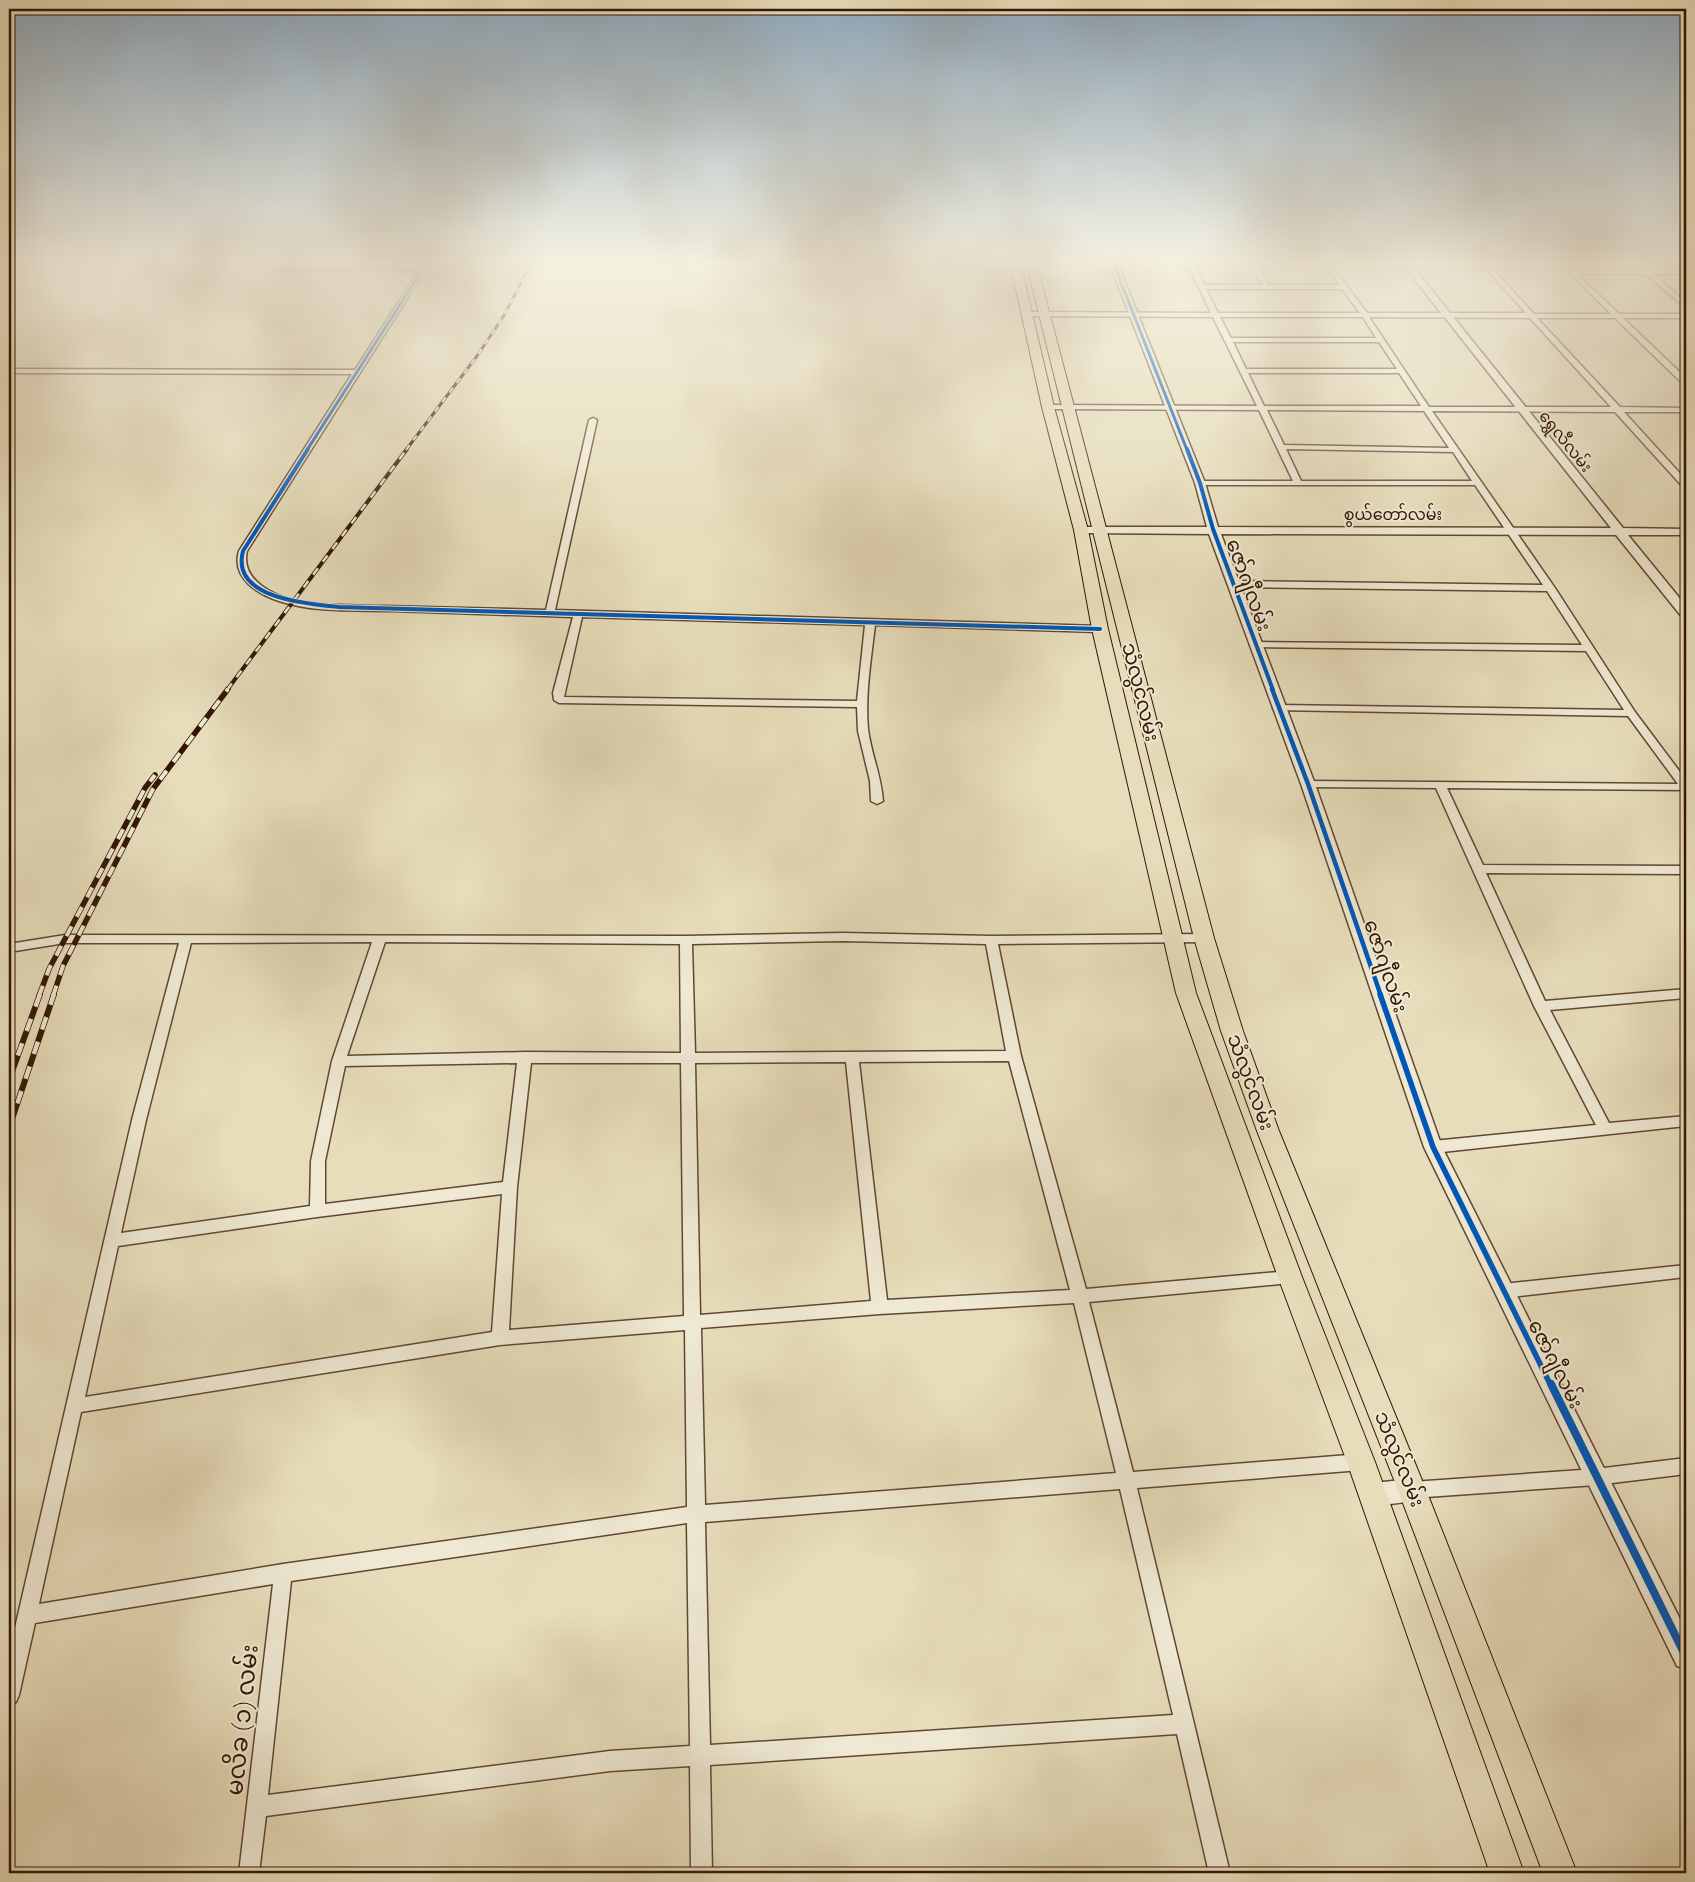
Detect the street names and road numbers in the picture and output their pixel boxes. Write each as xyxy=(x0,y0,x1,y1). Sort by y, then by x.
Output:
street label: ရွှေလီလမ်း xyxy=(1532,406,1598,478)
street label: စွယ်တော်လမ်း xyxy=(1344,503,1442,528)
street label: ဇော်ဂျီလမ်း xyxy=(1217,535,1279,636)
street label: သံလွင်လမ်း xyxy=(1112,640,1167,745)
street label: ဇော်ဂျီလမ်း xyxy=(1354,916,1415,1017)
street label: သံလွင်လမ်း xyxy=(1218,1030,1281,1135)
street label: ဇော်ဂျီလမ်း xyxy=(1519,1315,1590,1415)
street label: သံလွင်လမ်း xyxy=(1365,1407,1432,1512)
street label: မလိခ (၁) လမ်း xyxy=(218,1643,269,1797)

